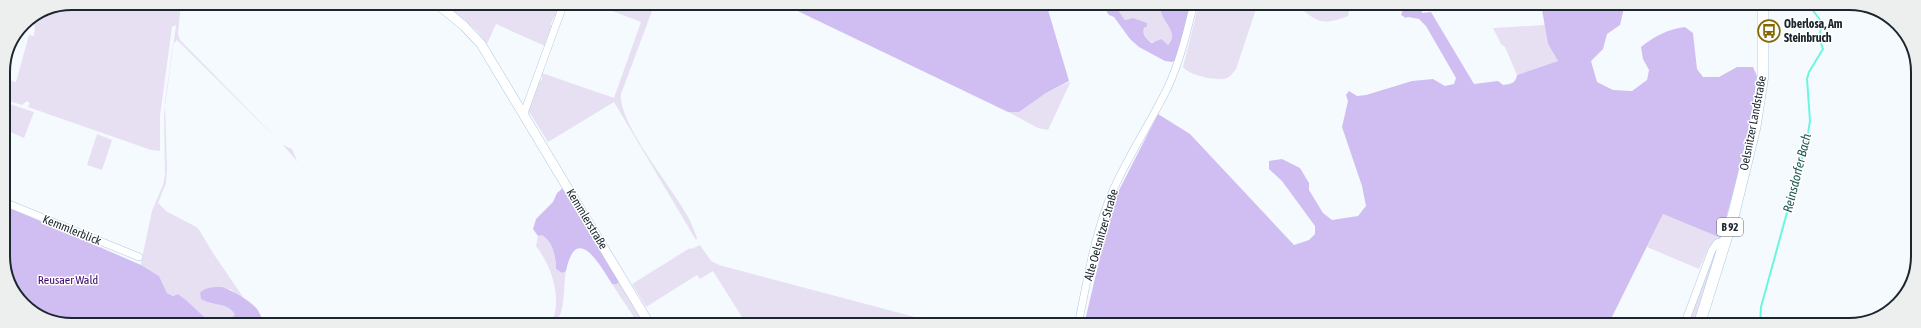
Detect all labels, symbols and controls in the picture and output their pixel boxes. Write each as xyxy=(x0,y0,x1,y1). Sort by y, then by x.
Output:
place label: Oberlosa, Am Steinbruch xyxy=(1784,17,1843,45)
bus stop icon: Oberlosa, Am Steinbruch xyxy=(1756,18,1782,44)
street label: Oelsnitzer Landstraße xyxy=(1737,74,1769,172)
water label: Reinsdorfer Bach xyxy=(1780,131,1814,214)
street label: Kemmlerstraße xyxy=(563,186,611,252)
street label: Alte Oelsnitzer Straße xyxy=(1081,188,1121,282)
street label: Kemmlerblick xyxy=(41,212,104,248)
road number: B 92 xyxy=(1717,218,1743,236)
park label: Reusaer Wald xyxy=(38,273,98,287)

